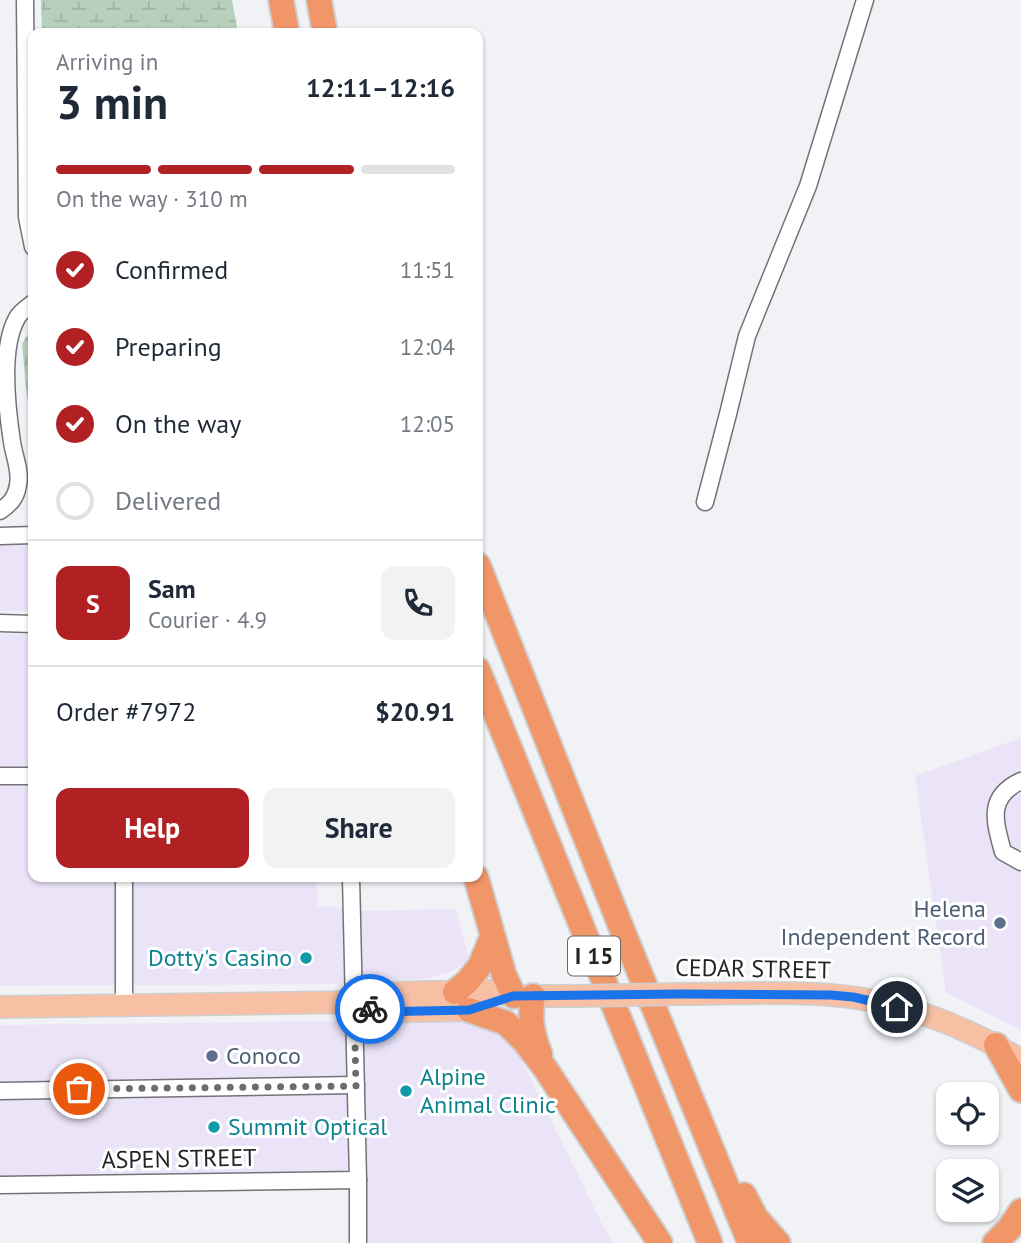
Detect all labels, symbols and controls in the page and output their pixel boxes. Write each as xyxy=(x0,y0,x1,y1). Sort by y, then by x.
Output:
text: Arriving in xyxy=(56,47,158,76)
text: 12:11–12:16 xyxy=(306,71,455,104)
text: 3 min xyxy=(56,72,168,132)
text: On the way · 310 m xyxy=(56,184,248,213)
icon: check xyxy=(56,251,94,289)
text: Confirmed xyxy=(115,253,228,286)
text: 11:51 xyxy=(400,255,455,284)
icon: check xyxy=(56,328,94,366)
text: Preparing xyxy=(115,330,222,363)
text: 12:04 xyxy=(400,332,455,361)
icon: check xyxy=(56,405,94,443)
text: On the way xyxy=(115,407,241,440)
text: 12:05 xyxy=(400,409,455,438)
text: Delivered xyxy=(115,484,221,517)
button: phone xyxy=(381,566,455,640)
text: Sam xyxy=(148,572,196,605)
text: S xyxy=(86,587,100,620)
text: Courier · 4.9 xyxy=(148,605,267,634)
text: Order #7972 xyxy=(56,695,196,728)
text: $20.91 xyxy=(375,695,455,728)
button: Help xyxy=(56,788,249,868)
button: Share xyxy=(263,788,455,868)
place label: Helena Independent Record xyxy=(780,893,986,952)
marker: Helena Independent Record xyxy=(992,915,1008,931)
road number: I 15 xyxy=(568,937,620,976)
place label: Dotty's Casino xyxy=(148,942,292,973)
marker: Dotty's Casino xyxy=(298,950,314,966)
street label: CEDAR STREET xyxy=(675,952,831,985)
courier xyxy=(335,974,405,1044)
pin xyxy=(867,977,927,1037)
icon: home xyxy=(878,988,916,1026)
icon: bike xyxy=(351,990,389,1028)
place label: Conoco xyxy=(226,1040,301,1071)
marker: Conoco xyxy=(204,1048,220,1064)
pin xyxy=(49,1059,109,1119)
place label: Alpine Animal Clinic xyxy=(420,1061,556,1120)
icon: bag xyxy=(60,1070,98,1108)
map controls xyxy=(936,1082,999,1222)
button: locate xyxy=(936,1082,999,1145)
marker: Alpine Animal Clinic xyxy=(398,1083,414,1099)
place label: Summit Optical xyxy=(228,1111,387,1142)
marker: Summit Optical xyxy=(206,1119,222,1135)
street label: ASPEN STREET xyxy=(101,1142,257,1175)
button: layers xyxy=(936,1159,999,1222)

